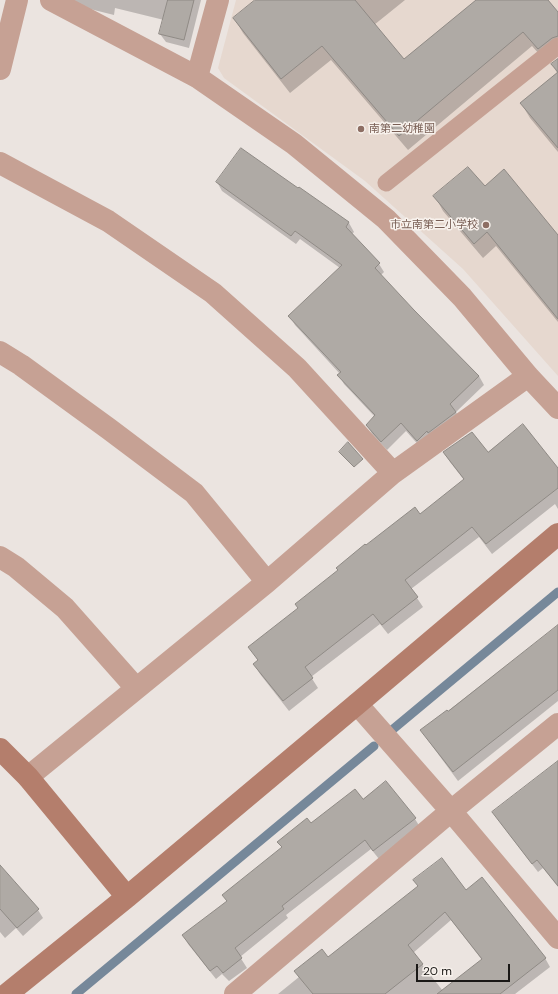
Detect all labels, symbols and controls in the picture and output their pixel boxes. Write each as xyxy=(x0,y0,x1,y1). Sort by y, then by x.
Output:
place label: 南第二幼稚園 xyxy=(369,122,435,136)
marker: 南第二幼稚園 xyxy=(356,124,366,134)
place label: 市立南第二小学校 xyxy=(390,218,478,232)
marker: 市立南第二小学校 xyxy=(481,220,491,230)
scale bar xyxy=(418,956,512,982)
text: 20 m xyxy=(423,963,452,979)

